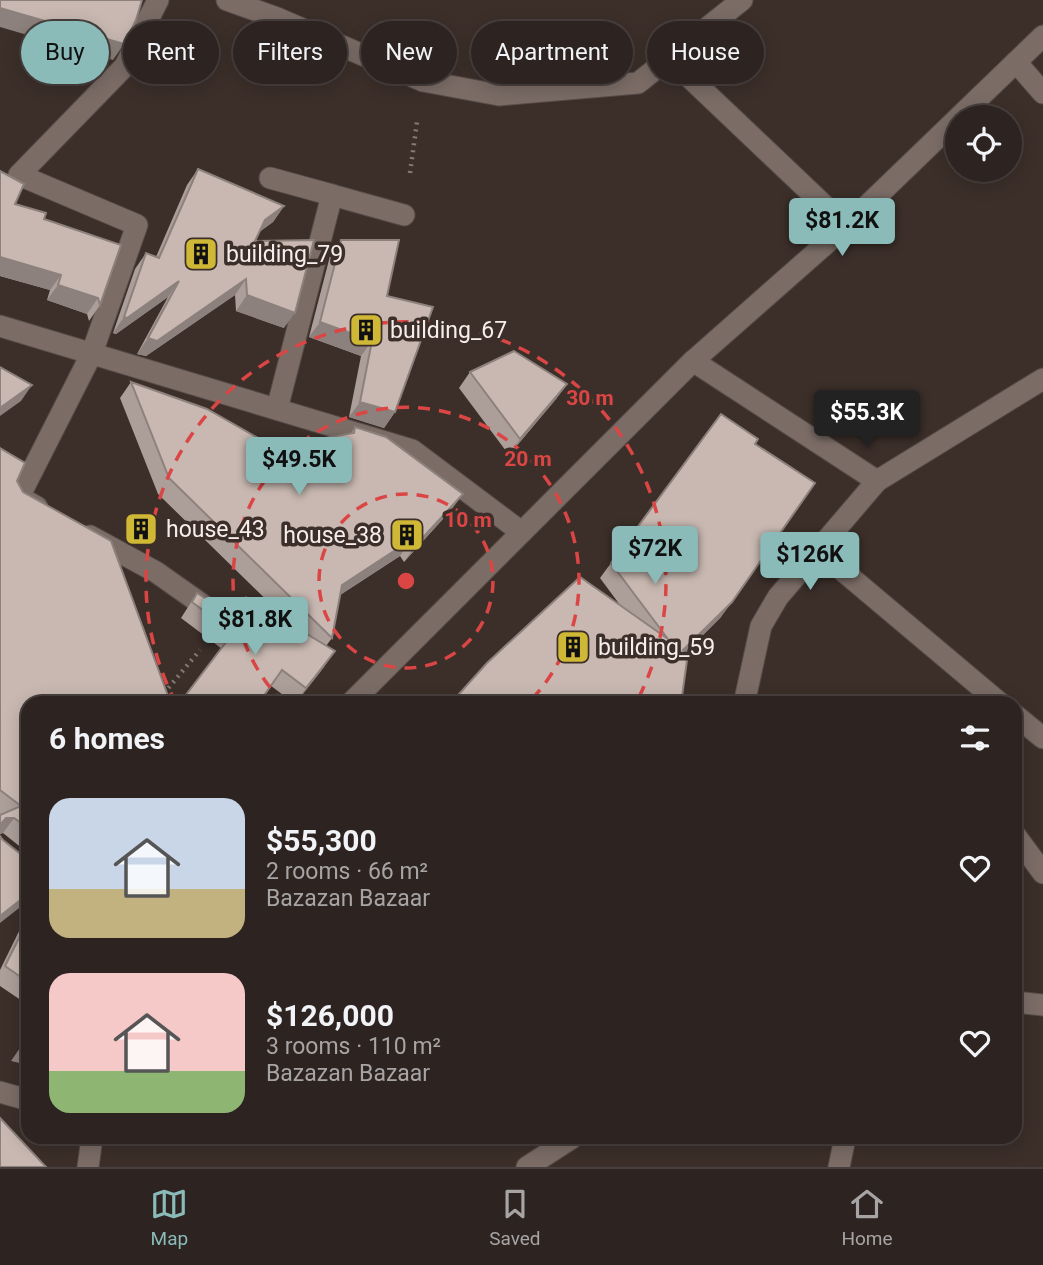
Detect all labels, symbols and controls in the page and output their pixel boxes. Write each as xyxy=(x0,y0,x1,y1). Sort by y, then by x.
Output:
chip: Buy xyxy=(21,21,109,84)
chip: Rent xyxy=(123,21,219,84)
chip: Filters xyxy=(233,21,347,84)
chip: New xyxy=(361,21,457,84)
chip: Apartment xyxy=(471,21,633,84)
chip: House xyxy=(647,21,764,84)
map controls xyxy=(945,105,1022,182)
button: locate xyxy=(945,105,1022,182)
pin: $81.2K xyxy=(785,198,899,258)
text: $81.2K xyxy=(805,207,879,234)
building icon: building_79 xyxy=(182,235,220,273)
place label: building_79 xyxy=(226,241,343,268)
building icon: building_67 xyxy=(347,311,385,349)
place label: building_67 xyxy=(390,317,507,344)
text: 30 m xyxy=(566,386,614,410)
pin: $55.3K xyxy=(810,391,924,450)
text: $55.3K xyxy=(830,399,904,426)
pin: $49.5K xyxy=(242,438,356,497)
text: $49.5K xyxy=(262,446,336,473)
text: 20 m xyxy=(504,447,552,471)
text: 10 m xyxy=(444,508,492,532)
building icon: house_43 xyxy=(122,510,160,548)
place label: house_43 xyxy=(166,516,265,543)
building icon: house_38 xyxy=(388,516,426,554)
place label: house_38 xyxy=(283,522,382,549)
pin: $72K xyxy=(614,526,696,586)
pin: $126K xyxy=(761,532,859,592)
text: $72K xyxy=(628,535,682,562)
text: $126K xyxy=(776,541,844,568)
centre of rings xyxy=(394,569,418,593)
pin: $81.8K xyxy=(198,598,312,657)
text: $81.8K xyxy=(218,606,292,633)
building icon: building_59 xyxy=(554,628,592,666)
place label: building_59 xyxy=(598,634,715,661)
icon: filters xyxy=(956,719,994,757)
text: 6 homes xyxy=(49,721,165,756)
text: $55,300 xyxy=(266,823,377,858)
icon: home xyxy=(105,826,189,910)
icon: heart xyxy=(956,849,994,887)
text: 2 rooms · 66 m² xyxy=(266,858,428,885)
text: Bazazan Bazaar xyxy=(266,885,430,912)
text: $126,000 xyxy=(266,998,394,1033)
icon: home xyxy=(105,1001,189,1085)
icon: heart xyxy=(956,1024,994,1062)
text: 3 rooms · 110 m² xyxy=(266,1033,441,1060)
text: Bazazan Bazaar xyxy=(266,1060,430,1087)
tab: Map xyxy=(150,1185,188,1250)
tab: Saved xyxy=(489,1185,541,1250)
tab: Home xyxy=(841,1185,893,1250)

